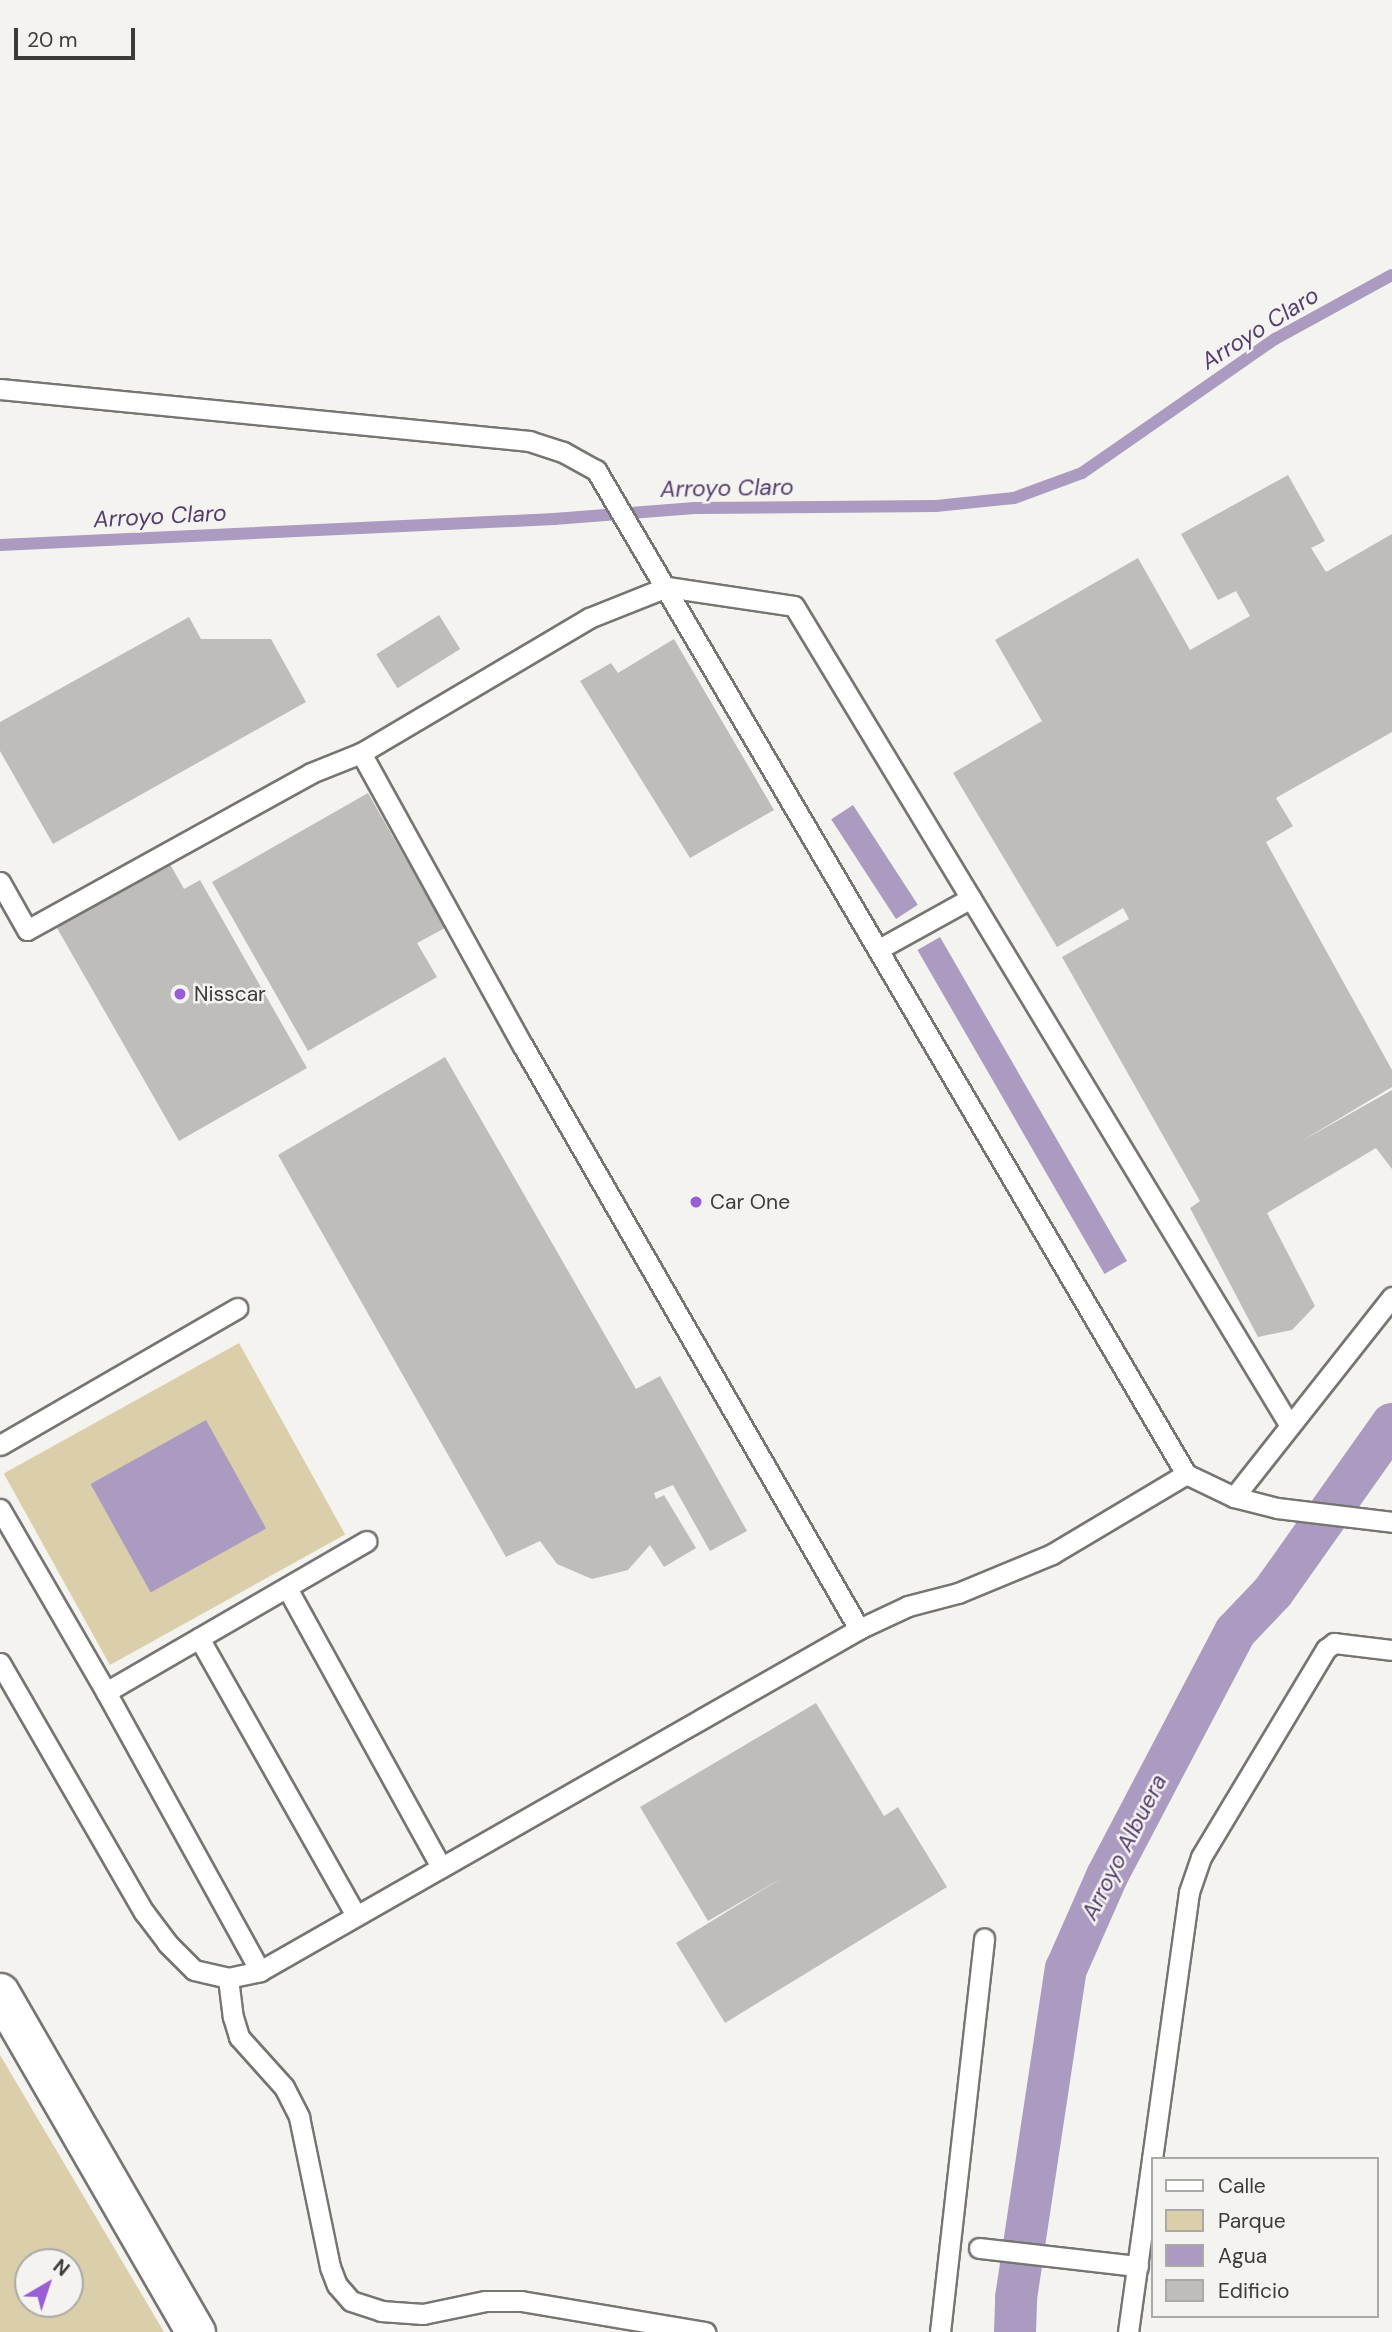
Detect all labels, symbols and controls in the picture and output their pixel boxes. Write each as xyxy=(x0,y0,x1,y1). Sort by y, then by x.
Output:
scale bar xyxy=(18,14,138,58)
text: 20 m xyxy=(27,26,78,54)
water label: Arroyo Claro xyxy=(1196,281,1324,375)
water label: Arroyo Claro xyxy=(660,473,794,503)
water label: Arroyo Claro xyxy=(93,499,227,533)
place label: Nisscar xyxy=(194,981,266,1007)
marker: Nisscar xyxy=(172,986,188,1002)
place label: Car One xyxy=(710,1189,790,1215)
marker: Car One xyxy=(688,1194,704,1210)
water label: Arroyo Albuera xyxy=(1075,1770,1173,1924)
legend xyxy=(1150,2157,1378,2318)
text: Calle xyxy=(1218,2172,1266,2200)
text: Parque xyxy=(1218,2207,1286,2235)
text: Agua xyxy=(1218,2242,1267,2270)
north arrow xyxy=(14,2248,84,2318)
text: N xyxy=(48,2254,75,2282)
text: Edificio xyxy=(1218,2277,1289,2305)

